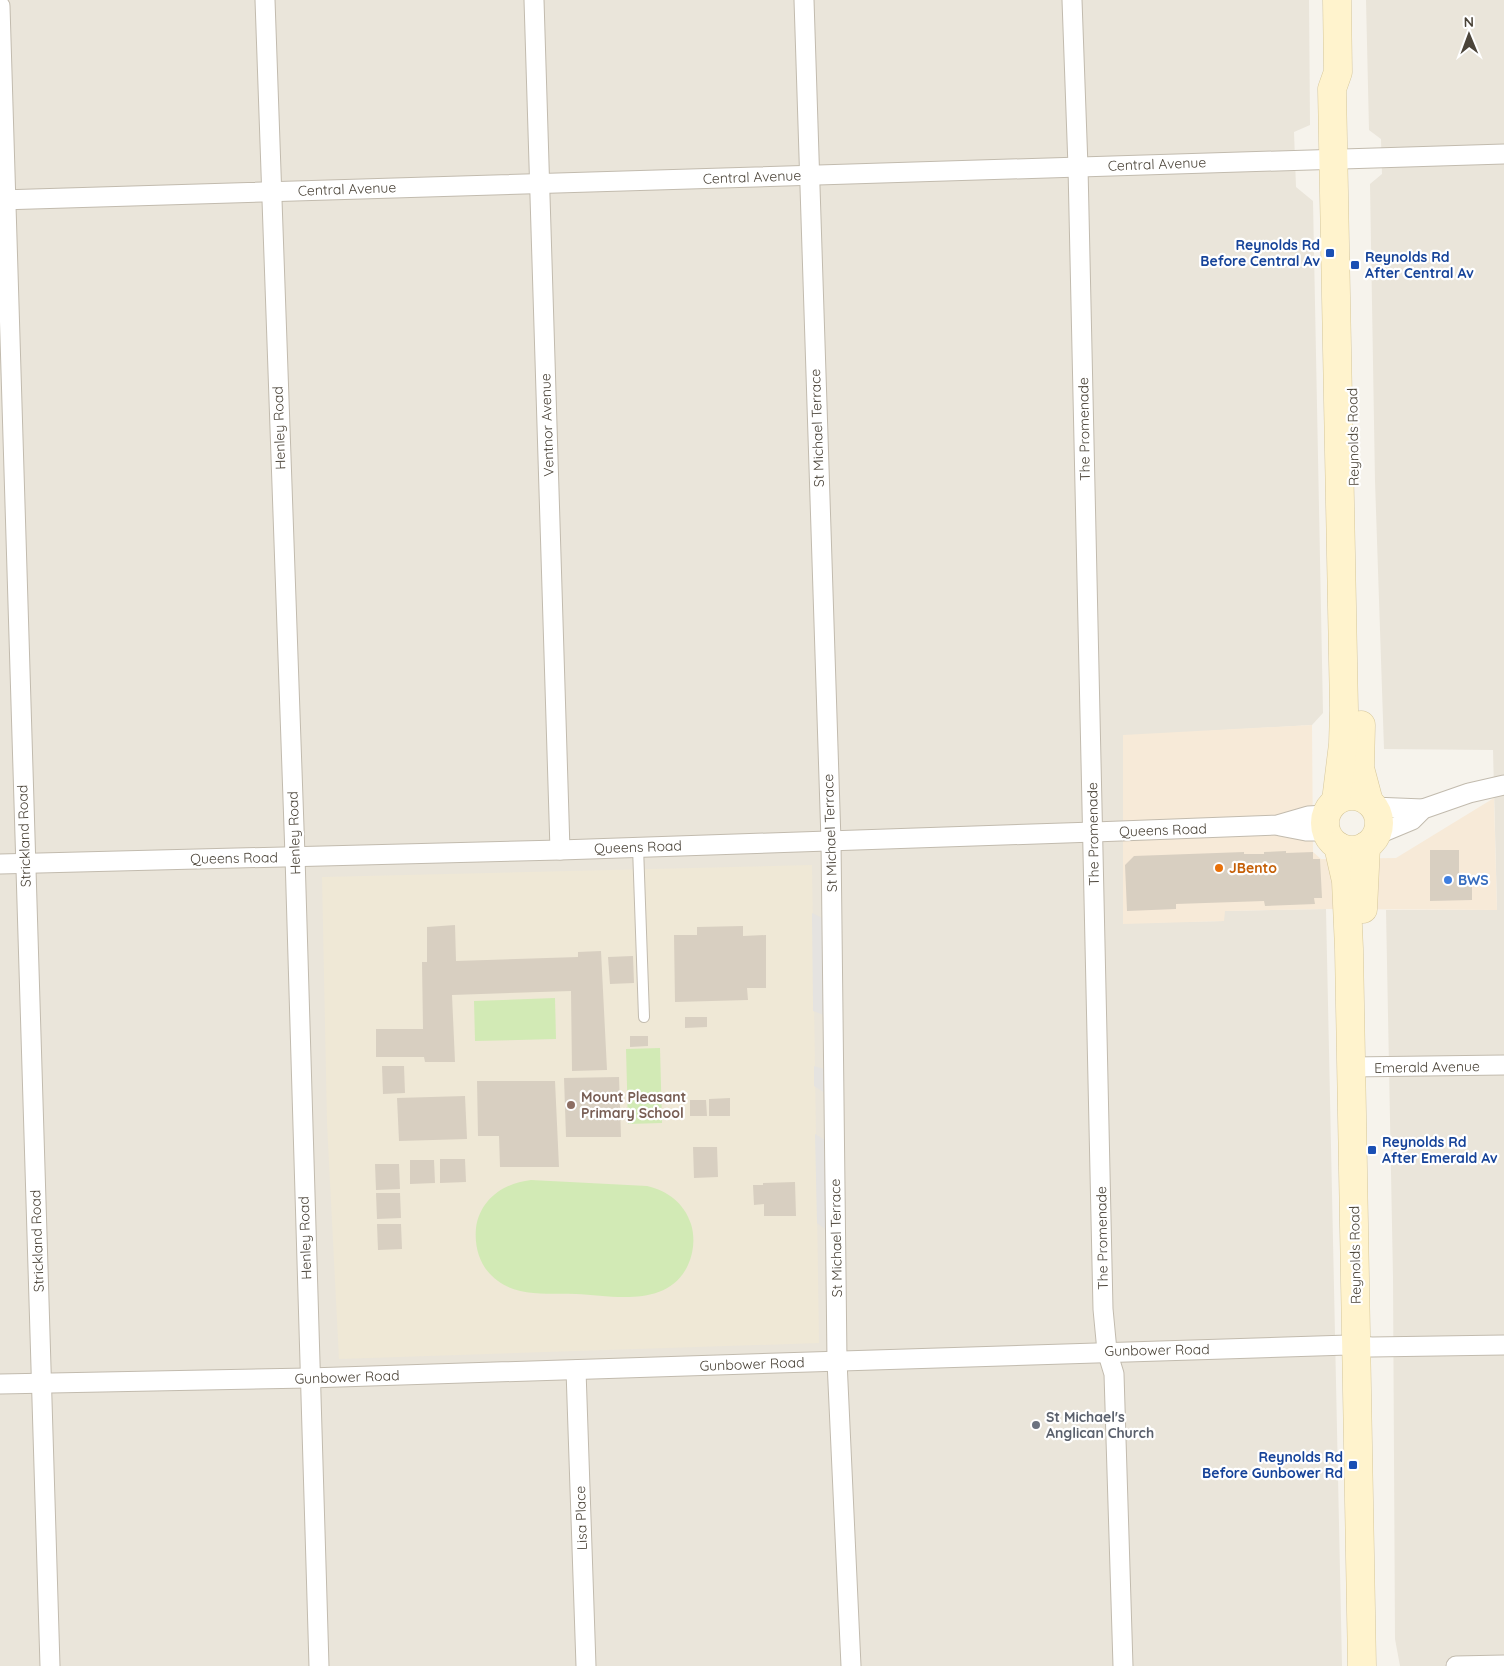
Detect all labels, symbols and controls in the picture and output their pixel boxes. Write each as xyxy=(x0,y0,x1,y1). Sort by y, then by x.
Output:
north arrow xyxy=(1444,10,1494,60)
text: N xyxy=(1463,13,1474,31)
street label: Central Avenue xyxy=(1107,153,1207,175)
street label: Central Avenue xyxy=(702,166,802,188)
street label: Central Avenue xyxy=(297,178,397,200)
place label: Reynolds Rd Before Central Av xyxy=(1200,236,1320,270)
marker: Reynolds Rd Before Central Av xyxy=(1324,247,1336,259)
place label: Reynolds Rd After Central Av xyxy=(1365,248,1474,282)
marker: Reynolds Rd After Central Av xyxy=(1349,259,1361,271)
street label: St Michael Terrace xyxy=(806,368,828,488)
street label: Ventnor Avenue xyxy=(536,373,558,477)
street label: The Promenade xyxy=(1074,377,1094,481)
street label: Henley Road xyxy=(269,386,289,470)
street label: Reynolds Road xyxy=(1343,388,1363,486)
street label: St Michael Terrace xyxy=(819,773,841,893)
street label: The Promenade xyxy=(1083,782,1103,886)
street label: Strickland Road xyxy=(13,784,35,888)
street label: Henley Road xyxy=(284,791,304,875)
street label: Queens Road xyxy=(1119,819,1207,841)
street label: Queens Road xyxy=(594,836,682,858)
street label: Queens Road xyxy=(190,848,278,868)
place label: JBento xyxy=(1229,859,1277,877)
marker: JBento xyxy=(1213,862,1225,874)
place label: BWS xyxy=(1458,871,1489,889)
marker: BWS xyxy=(1442,874,1454,886)
street label: Emerald Avenue xyxy=(1374,1057,1480,1077)
place label: Mount Pleasant Primary School xyxy=(581,1088,687,1122)
marker: Mount Pleasant Primary School xyxy=(565,1099,577,1111)
place label: Reynolds Rd After Emerald Av xyxy=(1382,1133,1498,1167)
marker: Reynolds Rd After Emerald Av xyxy=(1366,1144,1378,1156)
street label: St Michael Terrace xyxy=(826,1178,846,1297)
street label: The Promenade xyxy=(1092,1186,1112,1290)
street label: Strickland Road xyxy=(26,1189,48,1293)
street label: Henley Road xyxy=(295,1196,315,1280)
street label: Reynolds Road xyxy=(1345,1206,1365,1304)
street label: Gunbower Road xyxy=(1104,1340,1210,1360)
street label: Gunbower Road xyxy=(699,1353,805,1375)
street label: Gunbower Road xyxy=(294,1366,400,1388)
place label: St Michael's Anglican Church xyxy=(1046,1408,1154,1442)
marker: St Michael's Anglican Church xyxy=(1030,1419,1042,1431)
place label: Reynolds Rd Before Gunbower Rd xyxy=(1202,1448,1343,1482)
marker: Reynolds Rd Before Gunbower Rd xyxy=(1347,1459,1359,1471)
street label: Lisa Place xyxy=(571,1485,591,1551)

